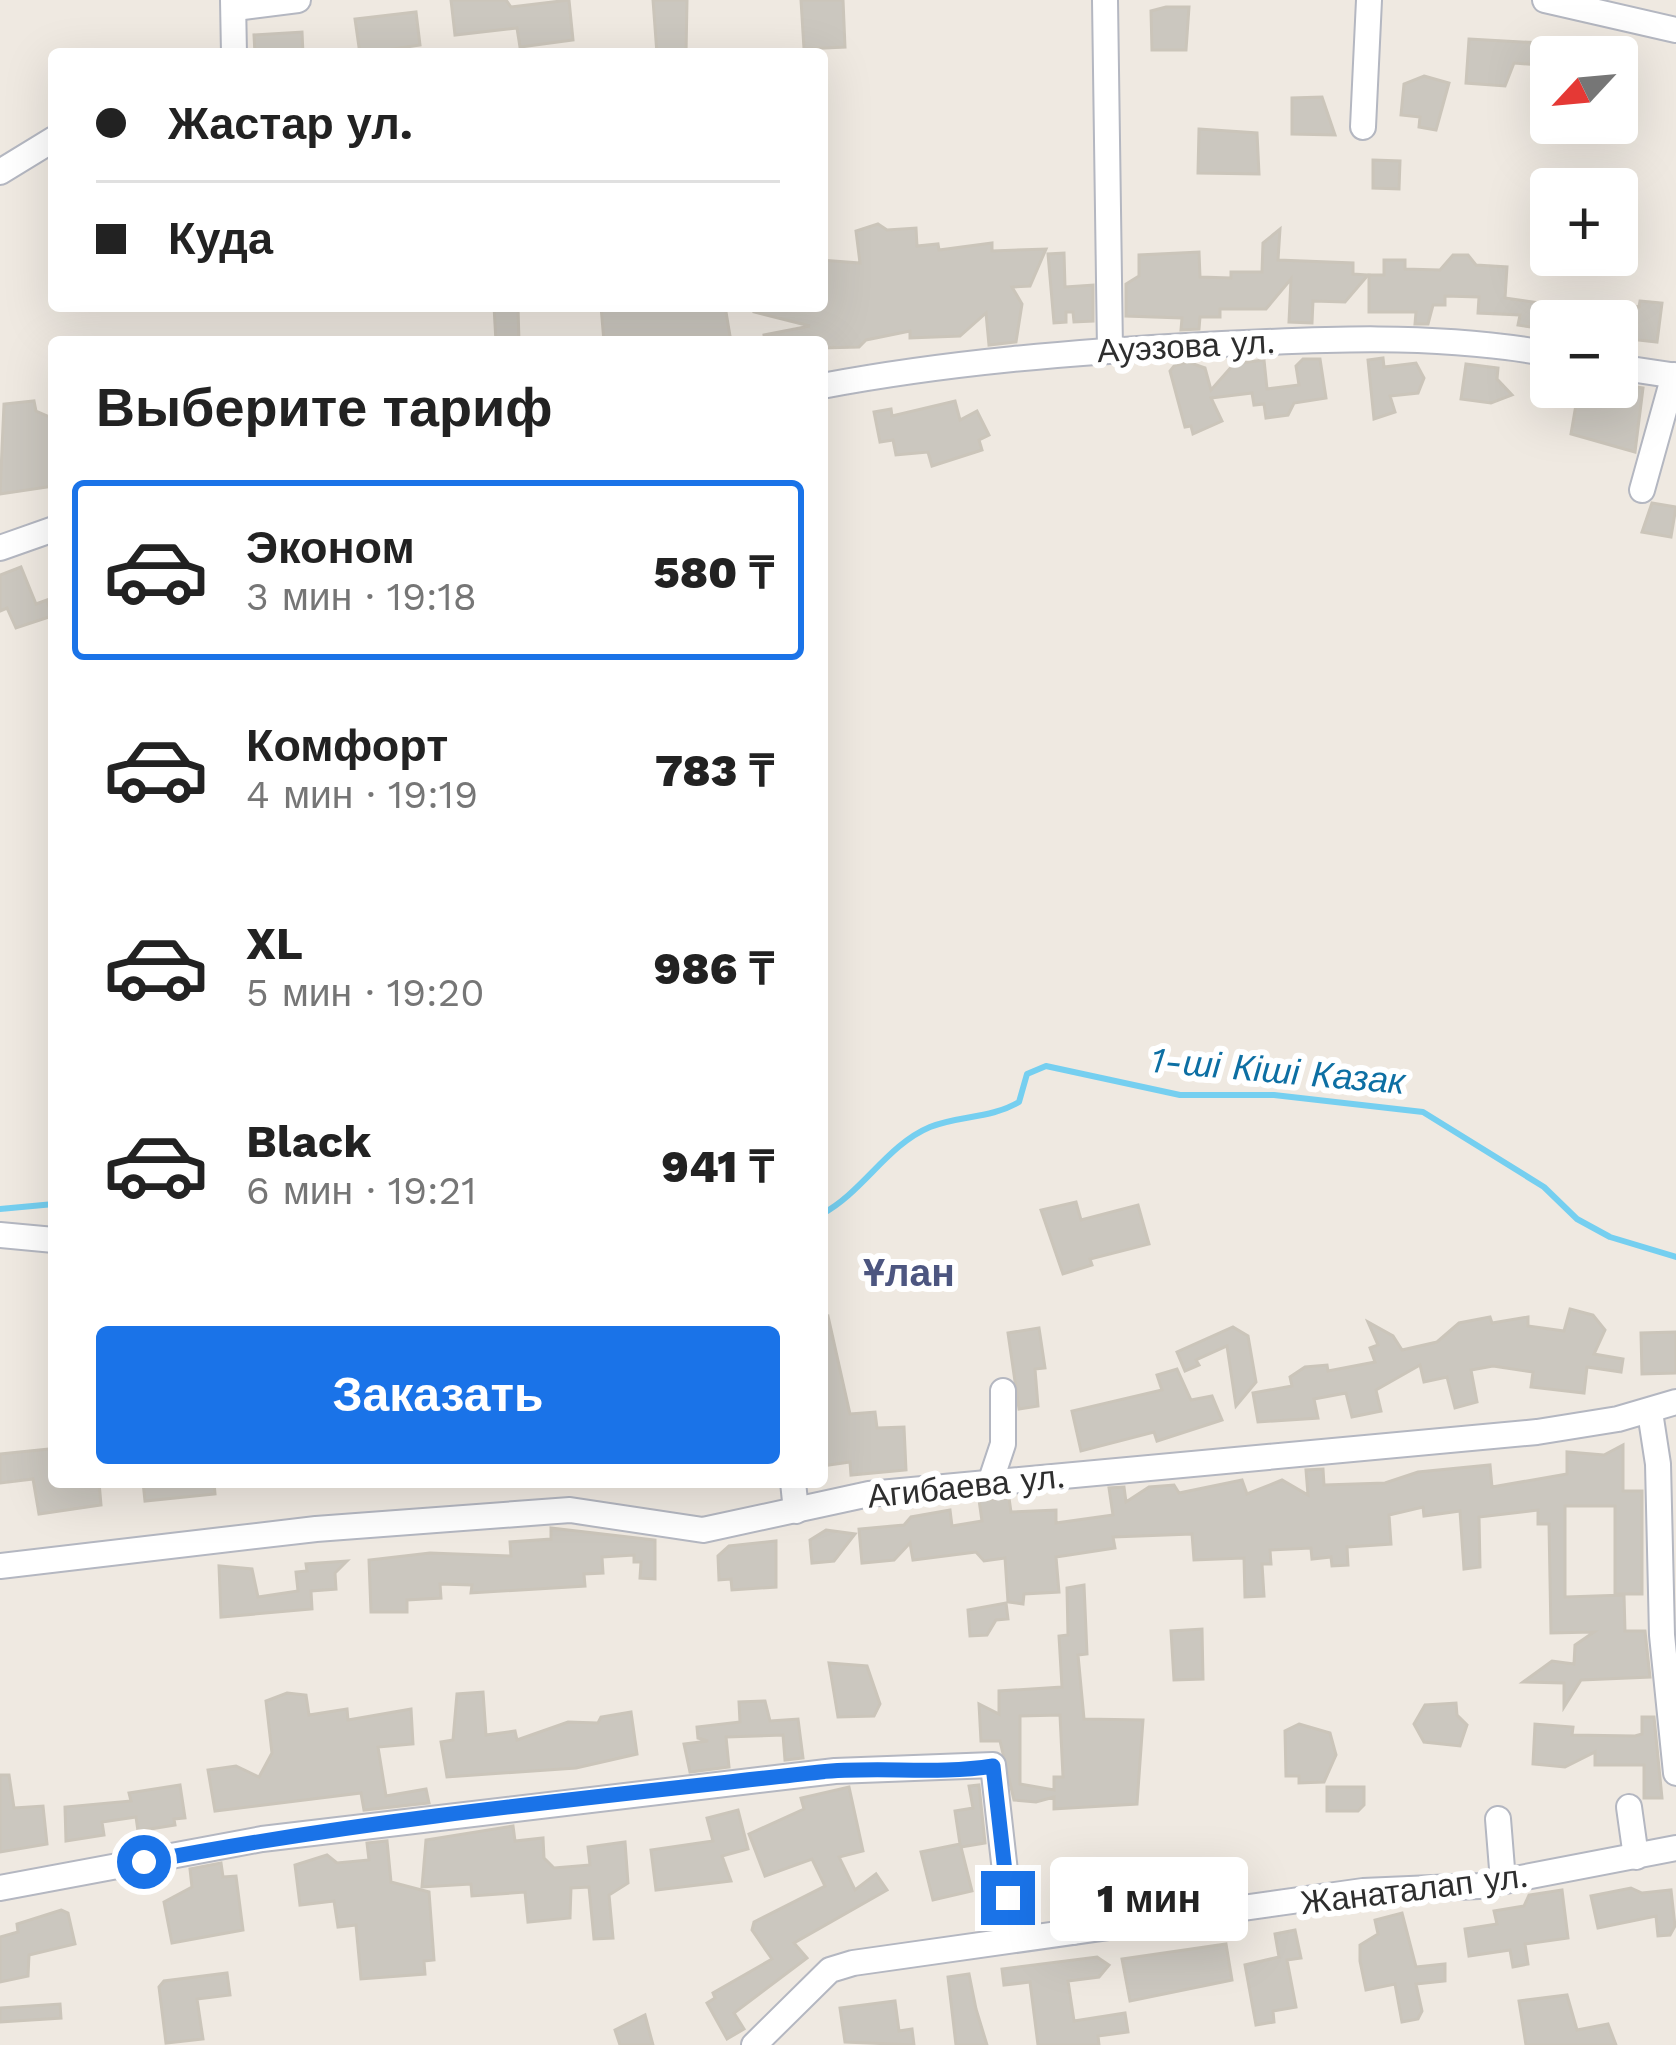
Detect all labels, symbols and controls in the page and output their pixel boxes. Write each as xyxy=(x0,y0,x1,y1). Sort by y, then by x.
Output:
north arrow xyxy=(1530,36,1638,144)
map controls xyxy=(1530,36,1638,408)
text: Жастар ул. xyxy=(168,97,413,150)
button: + xyxy=(1530,168,1638,276)
text: Куда xyxy=(168,212,273,265)
button: − xyxy=(1530,300,1638,408)
street label: Ауэзова ул. xyxy=(1096,322,1276,370)
text: Выберите тариф xyxy=(96,376,553,439)
icon: car xyxy=(102,516,210,624)
text: Эконом xyxy=(246,521,415,574)
text: 580 ₸ xyxy=(653,546,774,599)
text: 3 мин · 19:18 xyxy=(246,574,477,619)
icon: car xyxy=(102,714,210,822)
text: Комфорт xyxy=(246,719,448,772)
text: 783 ₸ xyxy=(655,744,774,797)
text: 4 мин · 19:19 xyxy=(246,772,478,817)
icon: car xyxy=(102,912,210,1020)
text: XL xyxy=(246,917,303,970)
text: 986 ₸ xyxy=(653,942,774,995)
text: 5 мин · 19:20 xyxy=(246,970,485,1015)
water label: 1-ші Кіші Казак xyxy=(1149,1039,1409,1103)
icon: car xyxy=(102,1110,210,1218)
text: Black xyxy=(246,1115,371,1168)
text: 941 ₸ xyxy=(661,1140,774,1193)
text: 6 мин · 19:21 xyxy=(246,1168,477,1213)
district label: Ұлан xyxy=(863,1250,955,1295)
button: Заказать xyxy=(96,1326,780,1464)
street label: Агибаева ул. xyxy=(866,1456,1066,1516)
route start xyxy=(117,1835,171,1889)
callout: 1 мин xyxy=(1050,1856,1248,1940)
street label: Жанаталап ул. xyxy=(1298,1856,1530,1922)
route end xyxy=(981,1871,1035,1925)
text: 1 мин xyxy=(1097,1876,1201,1921)

